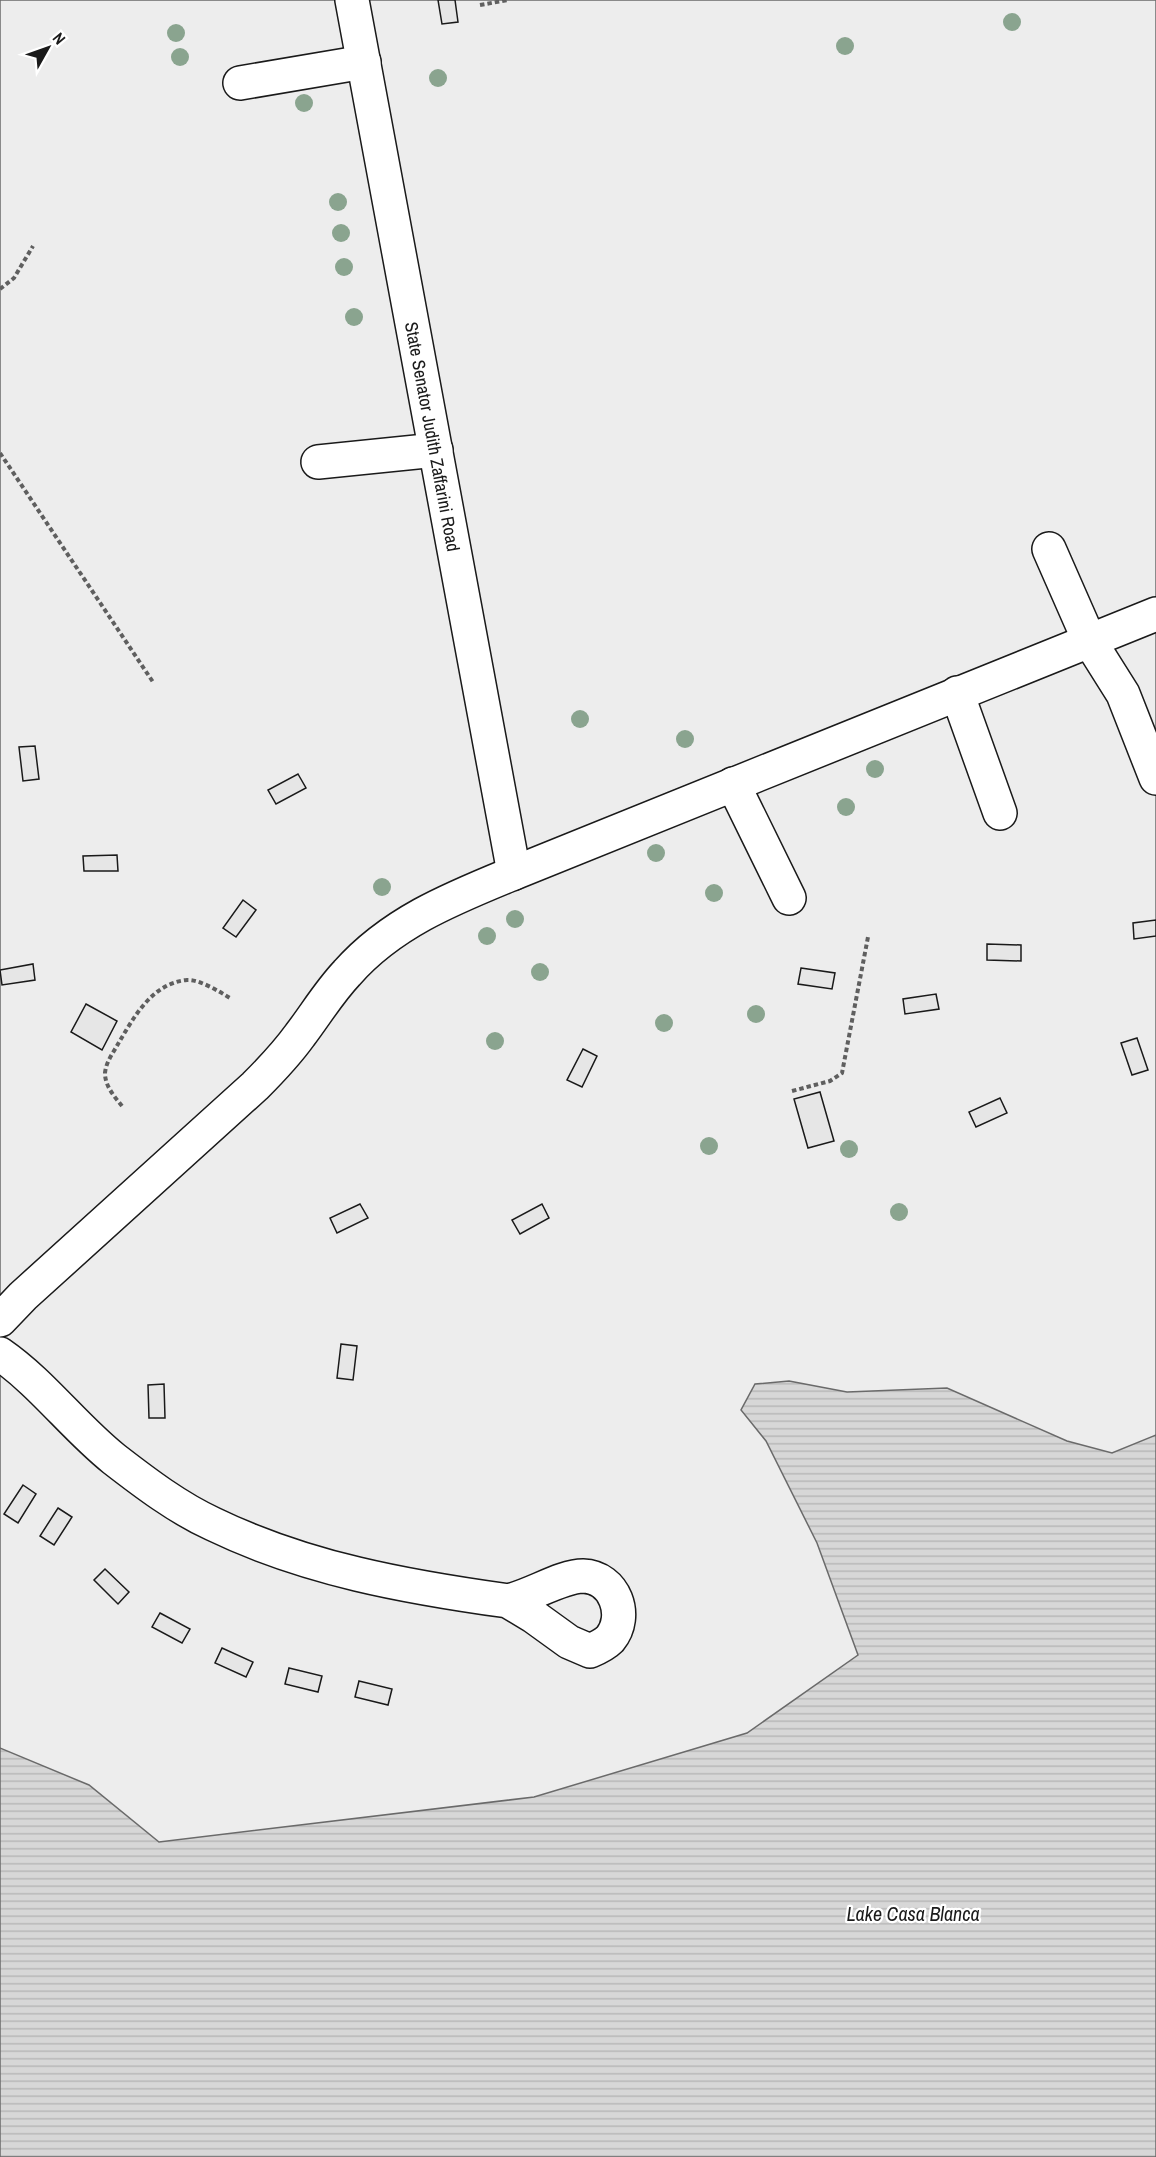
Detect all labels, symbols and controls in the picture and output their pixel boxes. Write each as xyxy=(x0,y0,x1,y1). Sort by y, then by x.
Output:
north arrow xyxy=(18,18,78,78)
text: N xyxy=(48,28,71,49)
street label: State Senator Judith Zaffarini Road xyxy=(399,320,467,553)
water label: Lake Casa Blanca xyxy=(846,1900,980,1927)

